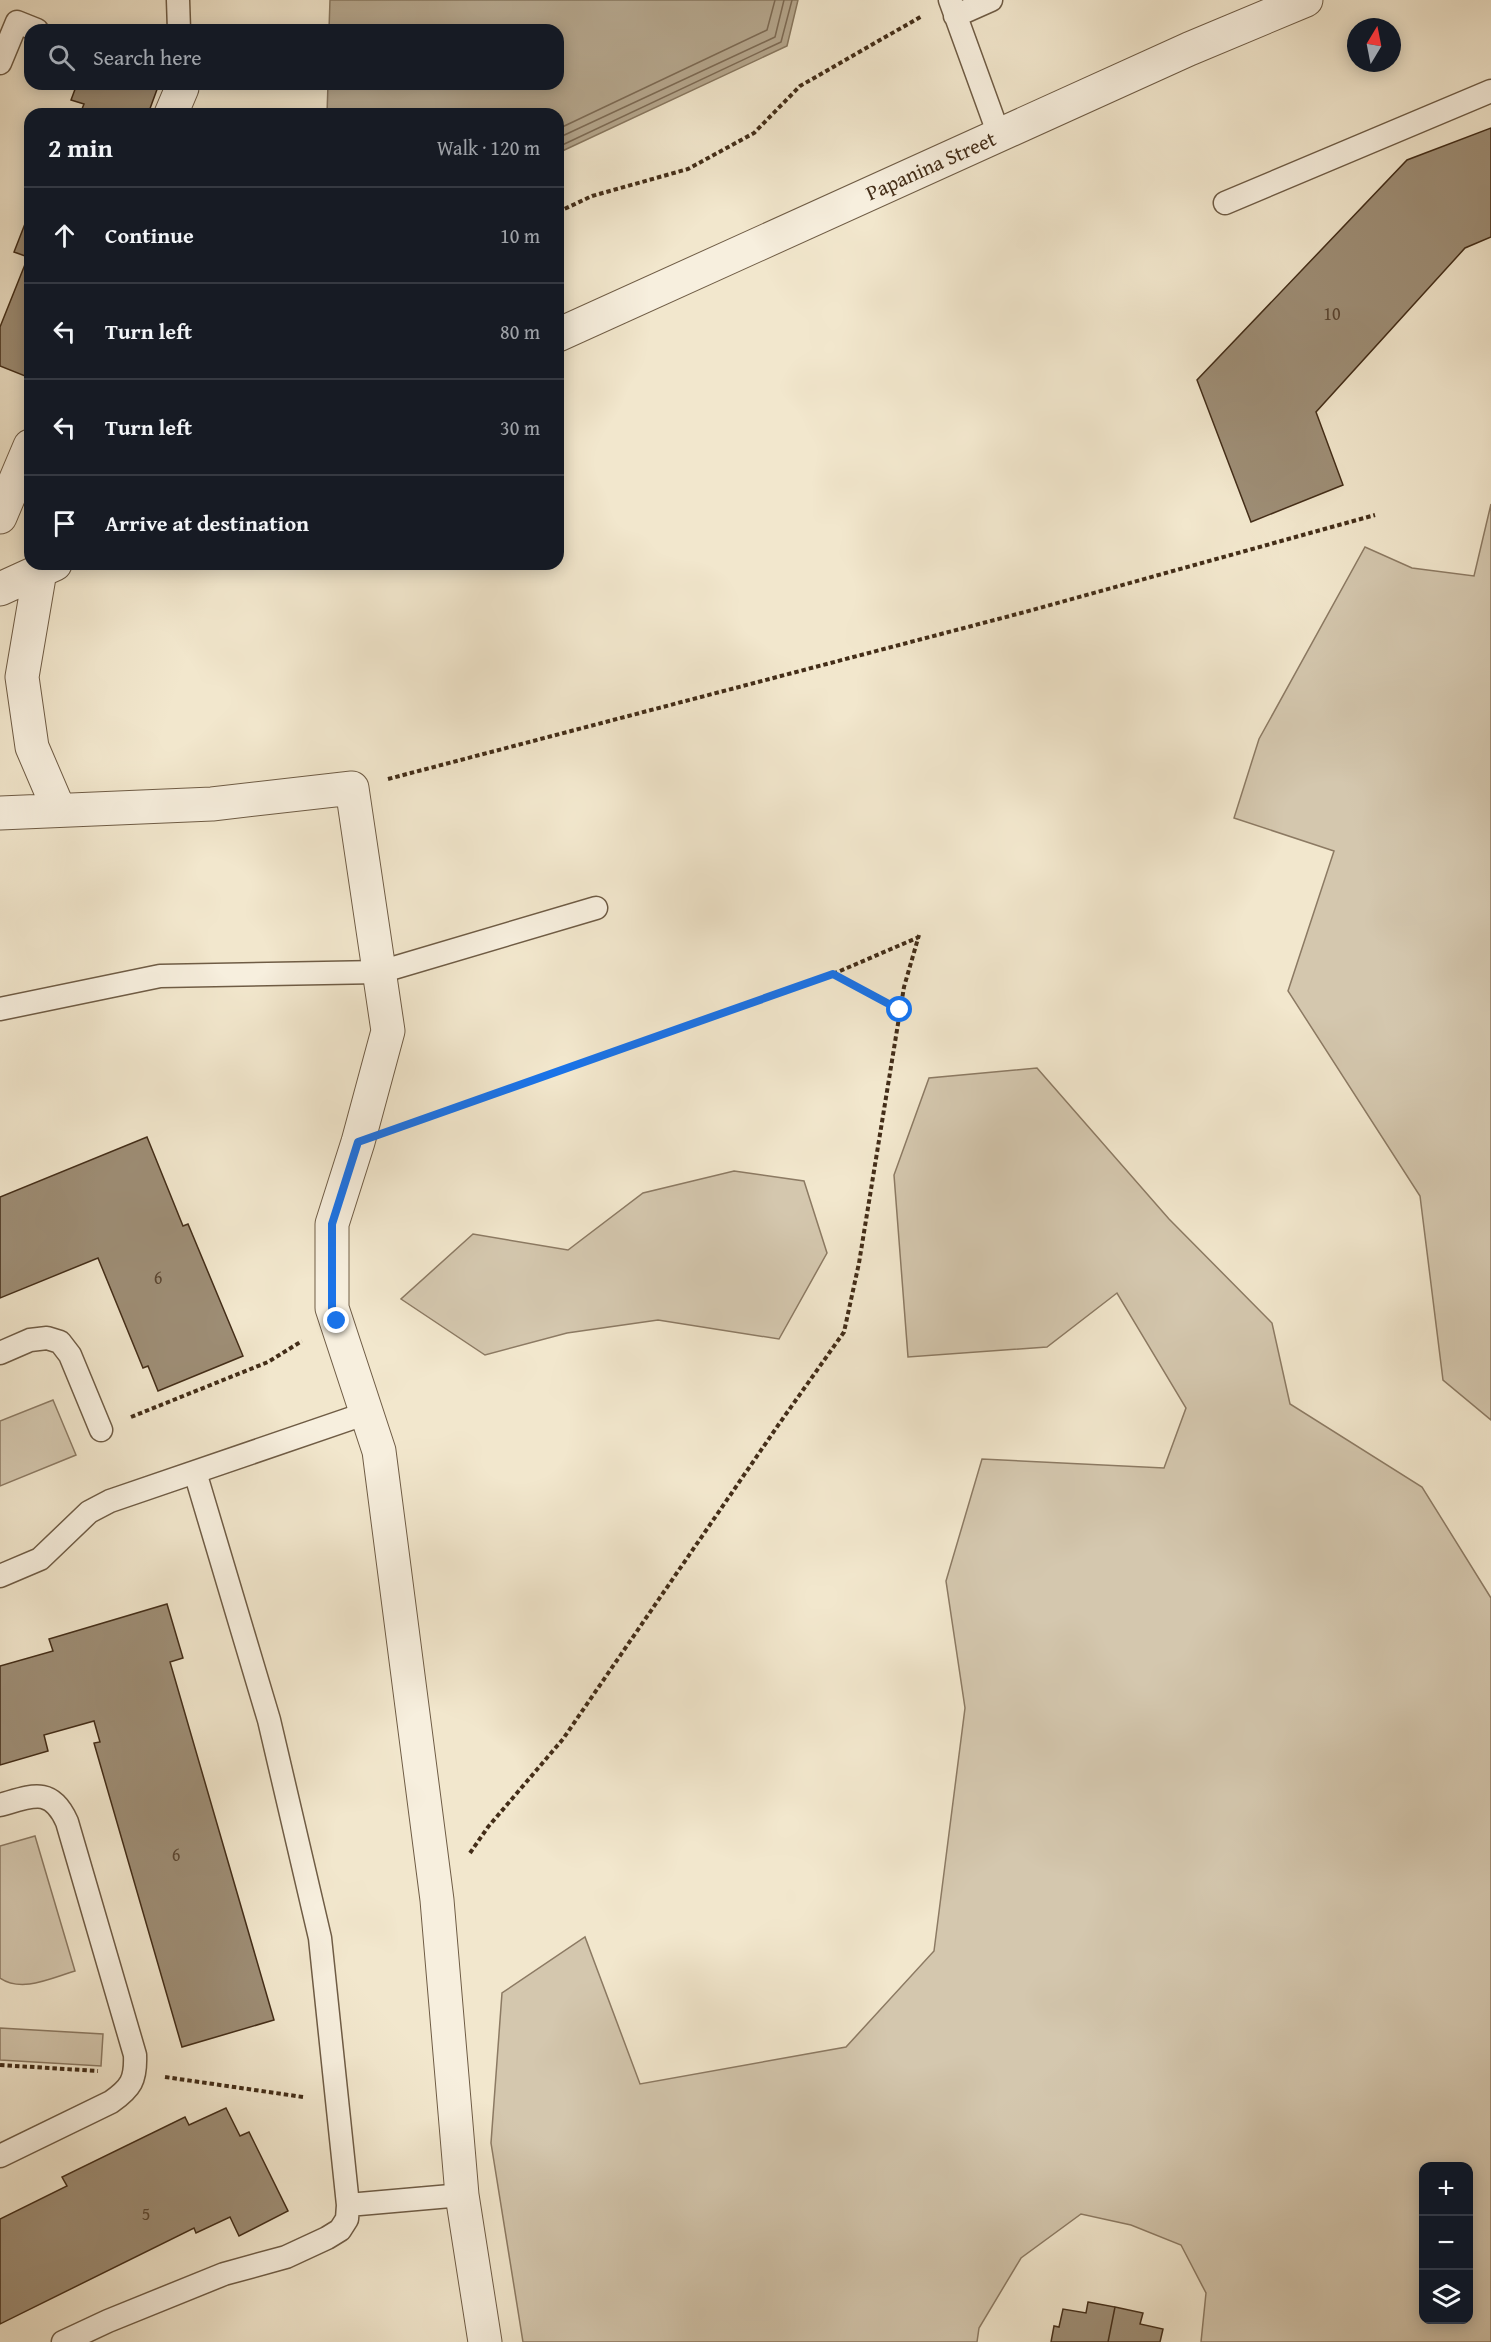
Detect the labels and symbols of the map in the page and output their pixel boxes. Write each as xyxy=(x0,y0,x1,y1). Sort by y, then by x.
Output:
north arrow xyxy=(1347,18,1401,72)
street label: Papanina Street xyxy=(861,123,1001,208)
house number: 10 xyxy=(1323,300,1341,327)
route start xyxy=(886,996,912,1022)
house number: 6 xyxy=(154,1264,162,1291)
route end xyxy=(323,1307,349,1333)
house number: 6 xyxy=(172,1841,180,1868)
house number: 5 xyxy=(142,2200,150,2227)

